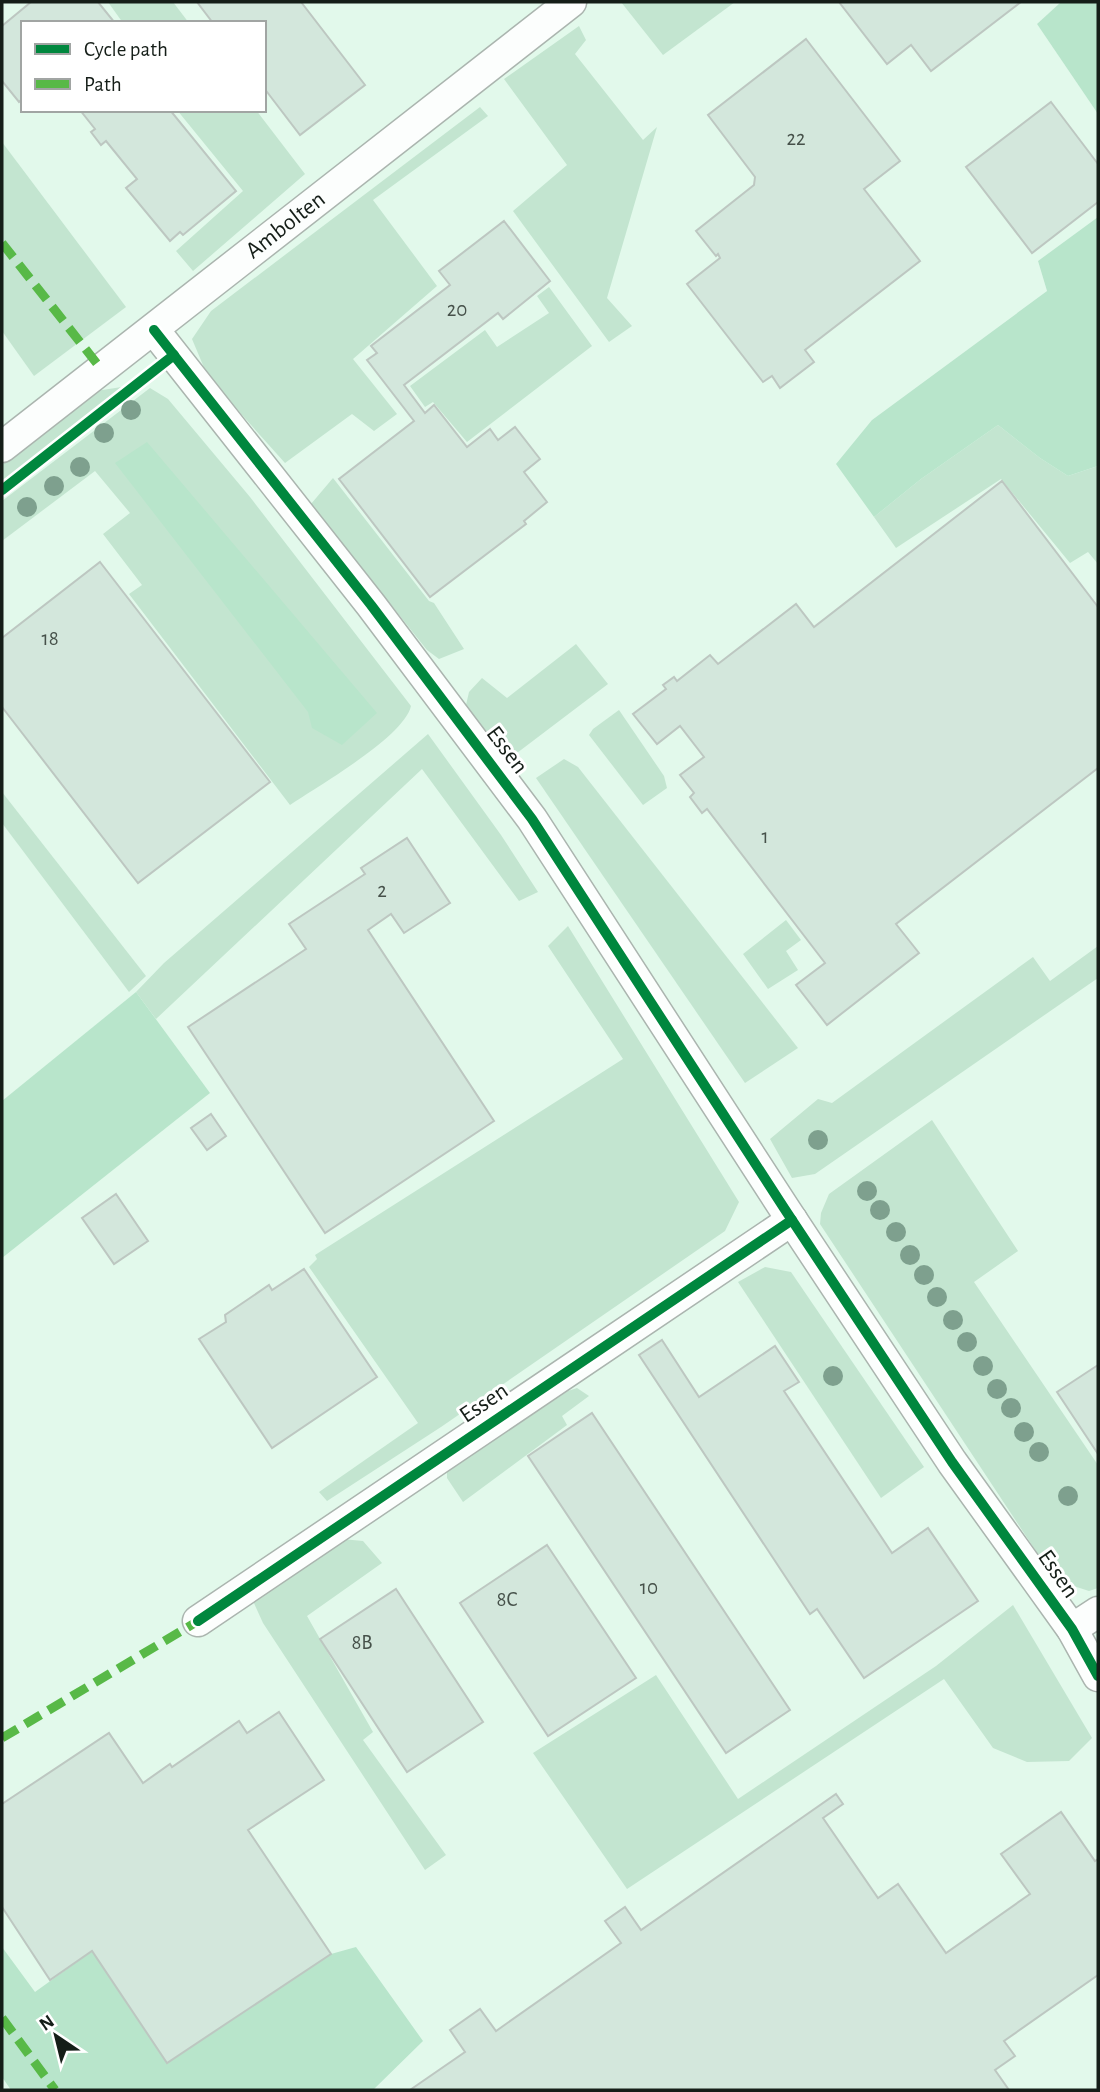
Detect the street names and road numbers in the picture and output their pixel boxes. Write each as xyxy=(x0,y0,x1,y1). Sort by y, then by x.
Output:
street label: Ambolten xyxy=(241,187,330,264)
street label: Essen xyxy=(482,722,532,778)
street label: Essen xyxy=(455,1378,513,1428)
street label: Essen xyxy=(1033,1545,1083,1603)

